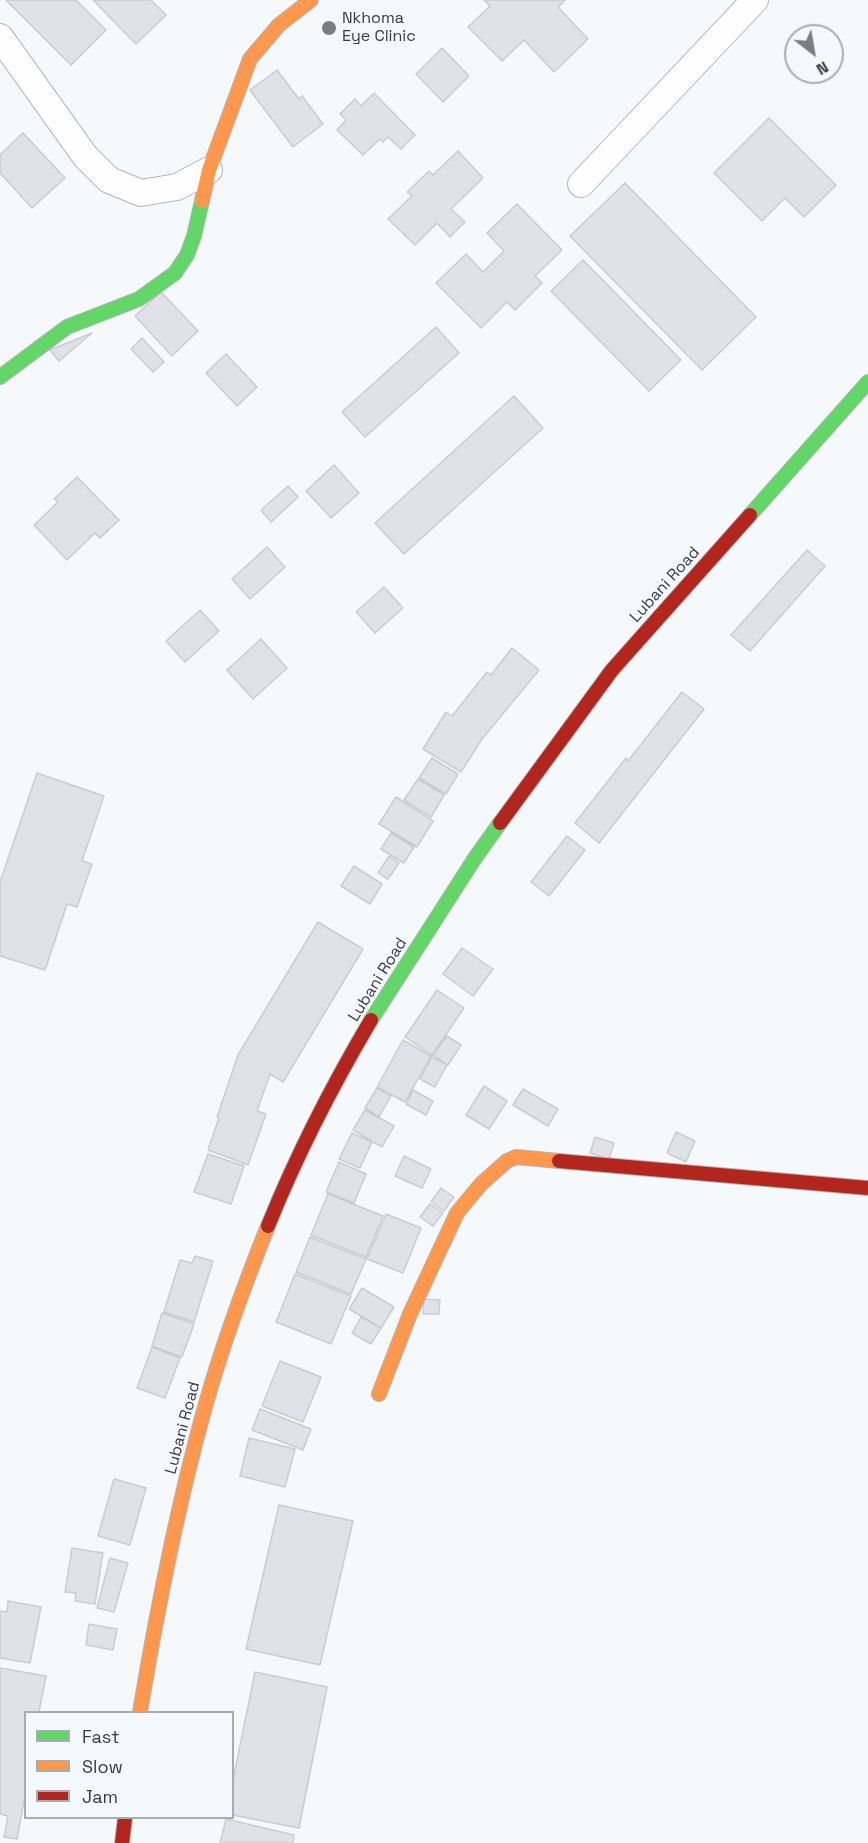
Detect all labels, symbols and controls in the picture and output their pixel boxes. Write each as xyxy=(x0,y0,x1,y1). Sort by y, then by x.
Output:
place label: Nkhoma Eye Clinic xyxy=(342,9,416,47)
marker: Nkhoma Eye Clinic xyxy=(320,19,338,37)
north arrow xyxy=(784,24,844,84)
text: N xyxy=(812,56,833,80)
street label: Lubani Road xyxy=(626,543,704,627)
street label: Lubani Road xyxy=(345,935,411,1025)
street label: Lubani Road xyxy=(161,1380,205,1476)
legend xyxy=(24,1711,234,1819)
text: Fast xyxy=(82,1725,119,1748)
text: Slow xyxy=(82,1755,123,1778)
text: Jam xyxy=(82,1785,118,1808)

